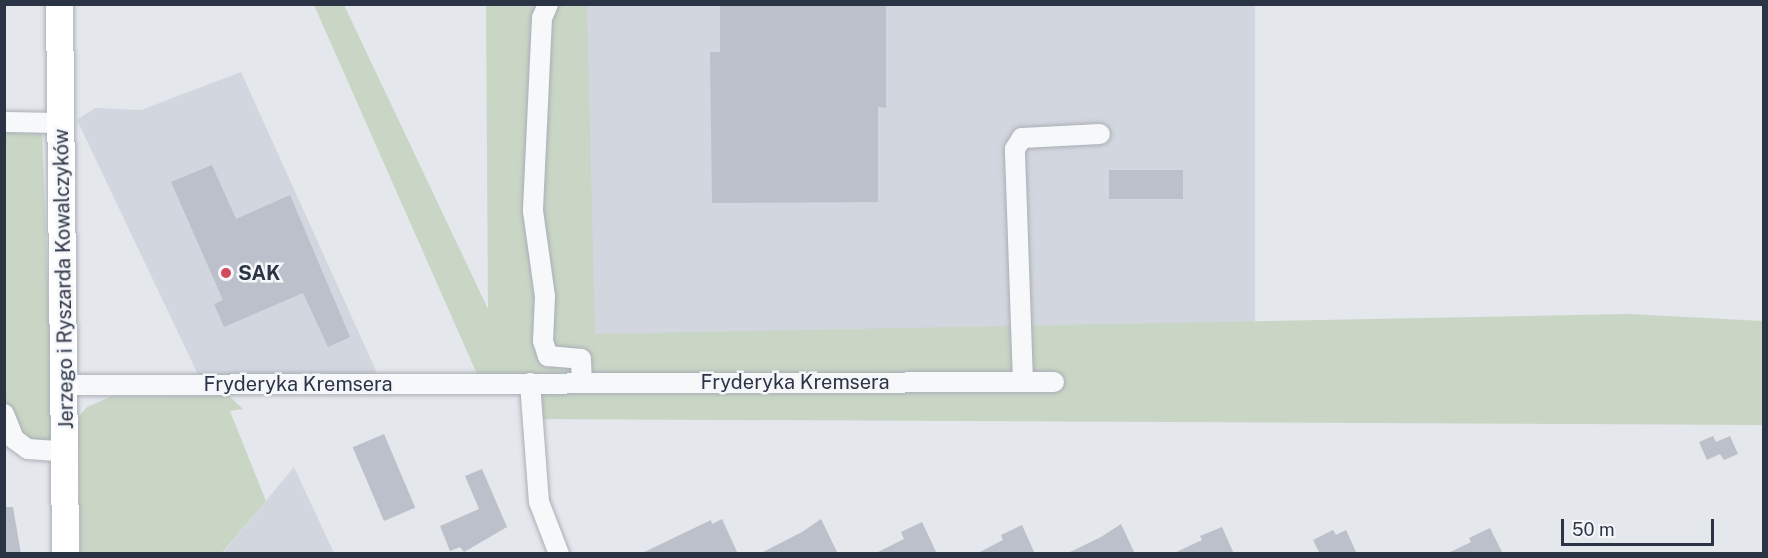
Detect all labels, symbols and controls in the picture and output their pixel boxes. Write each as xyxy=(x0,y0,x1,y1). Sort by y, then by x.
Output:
street label: Jerzego i Ryszarda Kowalczyków xyxy=(49,128,79,430)
place label: SAK xyxy=(238,261,280,285)
marker: SAK xyxy=(219,266,233,280)
street label: Fryderyka Kremsera xyxy=(700,370,890,394)
street label: Fryderyka Kremsera xyxy=(203,372,393,396)
scale bar xyxy=(1564,507,1717,545)
text: 50 m xyxy=(1572,519,1615,540)

